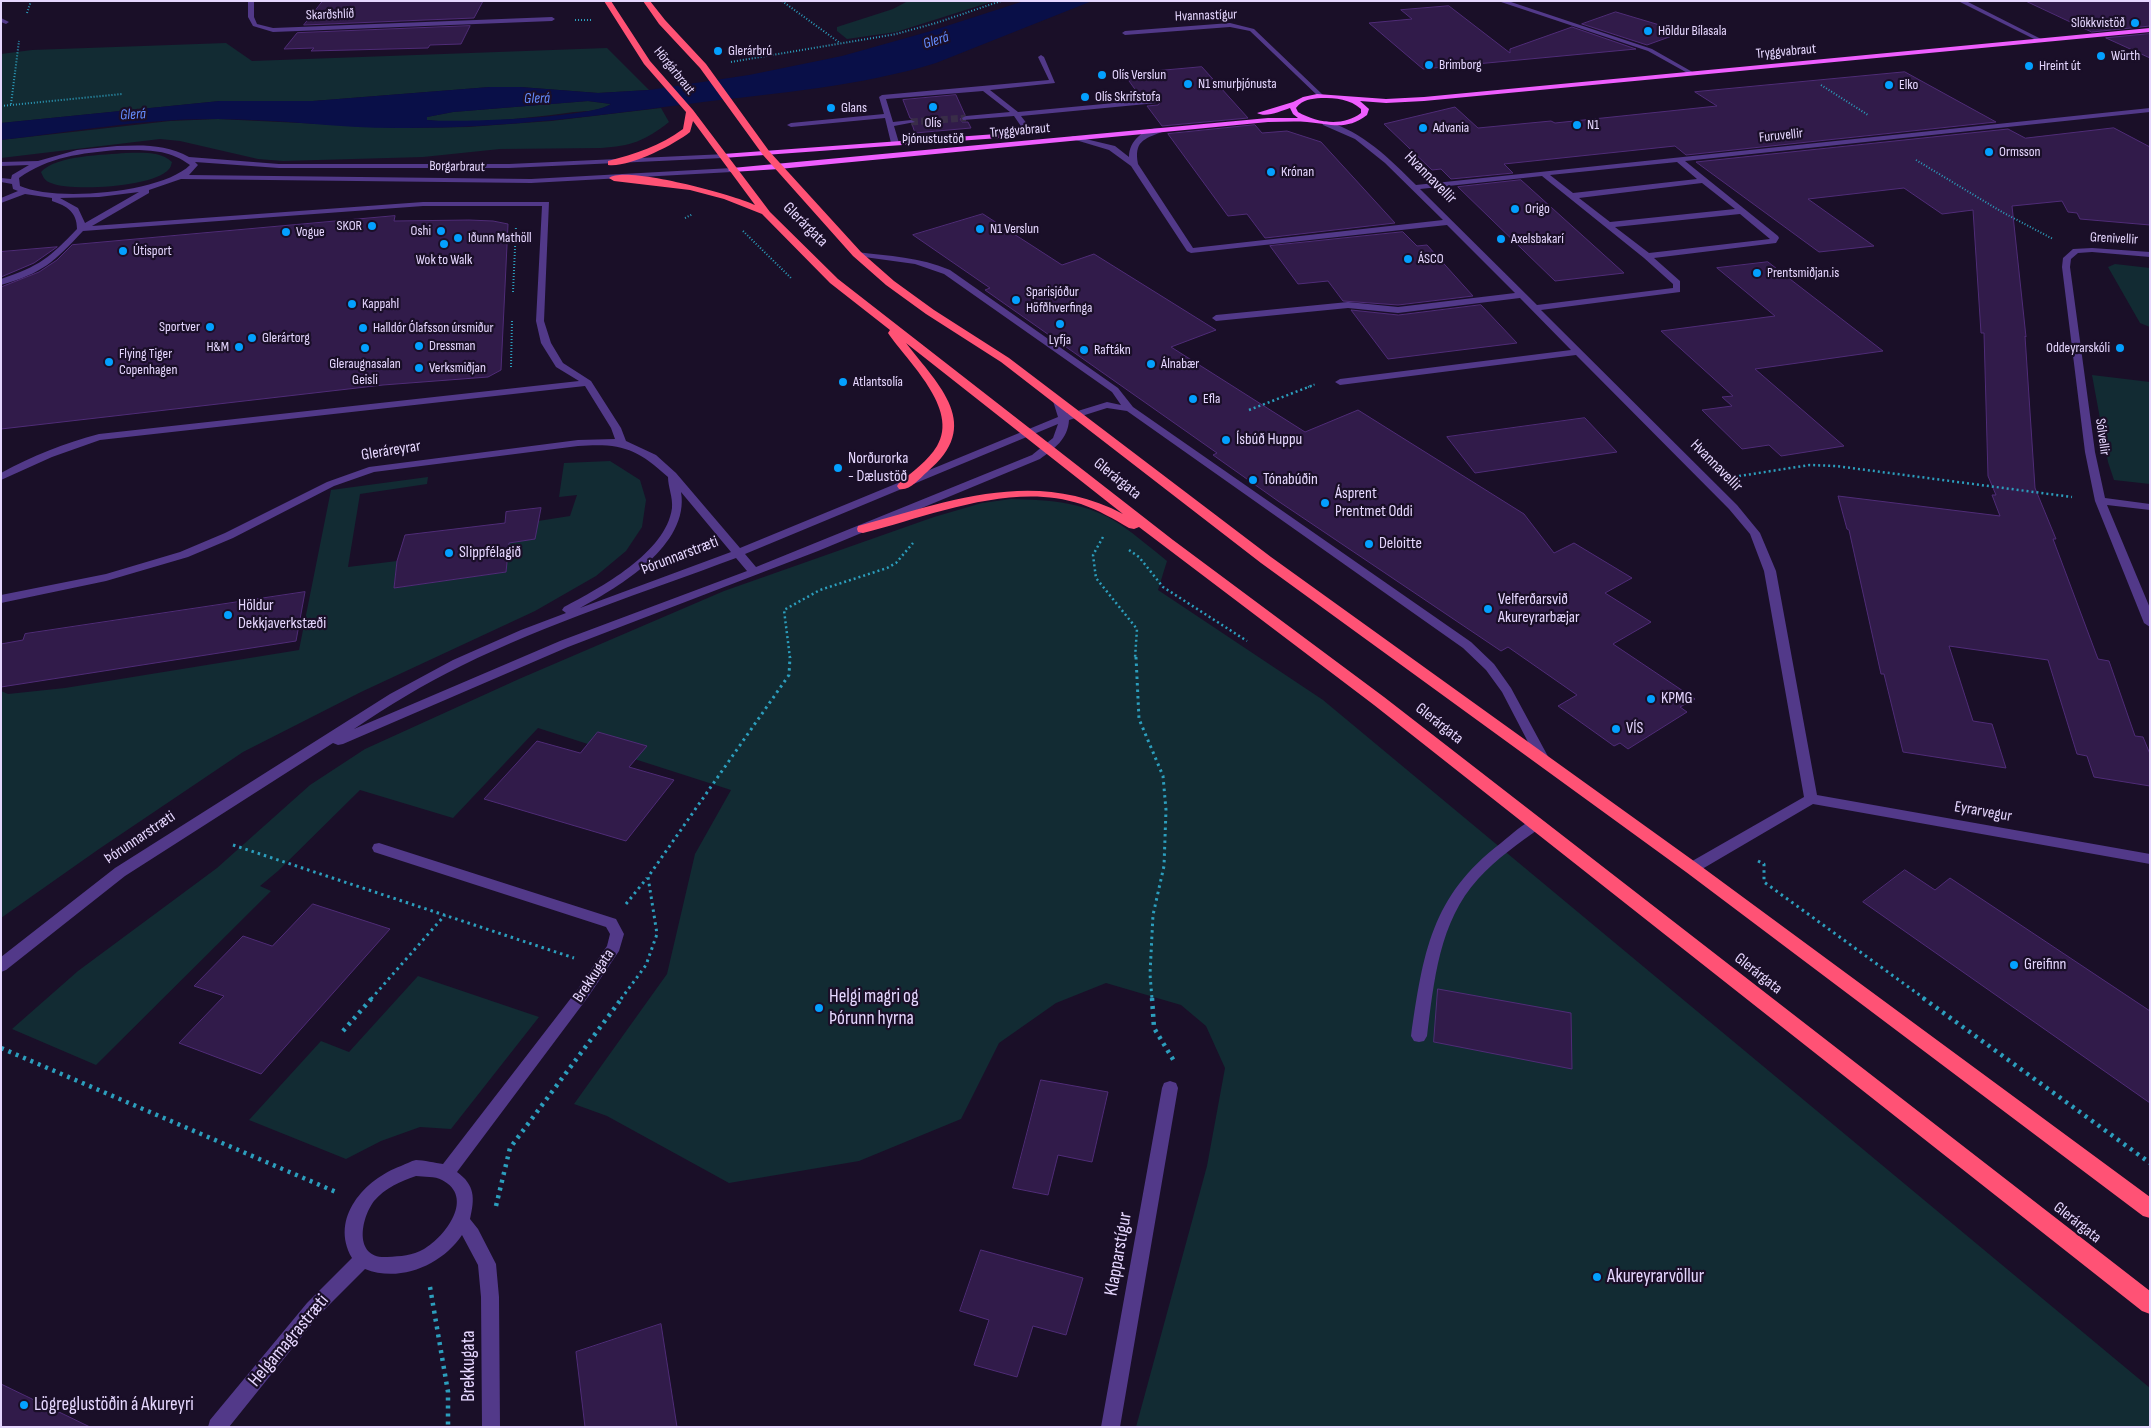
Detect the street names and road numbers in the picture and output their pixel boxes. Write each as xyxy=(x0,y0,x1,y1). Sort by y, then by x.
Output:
street label: Skarðshlíð xyxy=(306,6,354,24)
street label: Hvannastígur xyxy=(1175,7,1237,25)
street label: Tryggvabraut xyxy=(1755,41,1817,63)
street label: Hörgárbraut xyxy=(650,44,698,98)
street label: Tryggvabraut xyxy=(989,120,1051,142)
street label: Furuvellir xyxy=(1758,125,1804,147)
street label: Hvannavellir xyxy=(1400,148,1460,208)
street label: Borgarbraut xyxy=(429,158,485,176)
street label: Glerárgata xyxy=(779,199,831,251)
street label: Grenivellir xyxy=(2090,229,2138,249)
street label: Sólvellir xyxy=(2091,417,2113,457)
street label: Hvannavellir xyxy=(1686,436,1746,496)
street label: Gleráreyrar xyxy=(360,437,422,465)
street label: Glerárgata xyxy=(1089,454,1145,504)
street label: Þórunnarstræti xyxy=(639,532,721,580)
street label: Glerárgata xyxy=(1411,699,1467,749)
street label: Eyrarvegur xyxy=(1953,797,2013,827)
street label: Þórunnarstræti xyxy=(101,807,179,869)
street label: Brekkugata xyxy=(569,946,619,1006)
street label: Glerárgata xyxy=(1730,949,1786,999)
street label: Glerárgata xyxy=(2049,1198,2105,1248)
street label: Klapparstígur xyxy=(1100,1210,1138,1298)
street label: Helgamagrastræti xyxy=(244,1290,334,1392)
street label: Brekkugata xyxy=(458,1330,480,1402)

